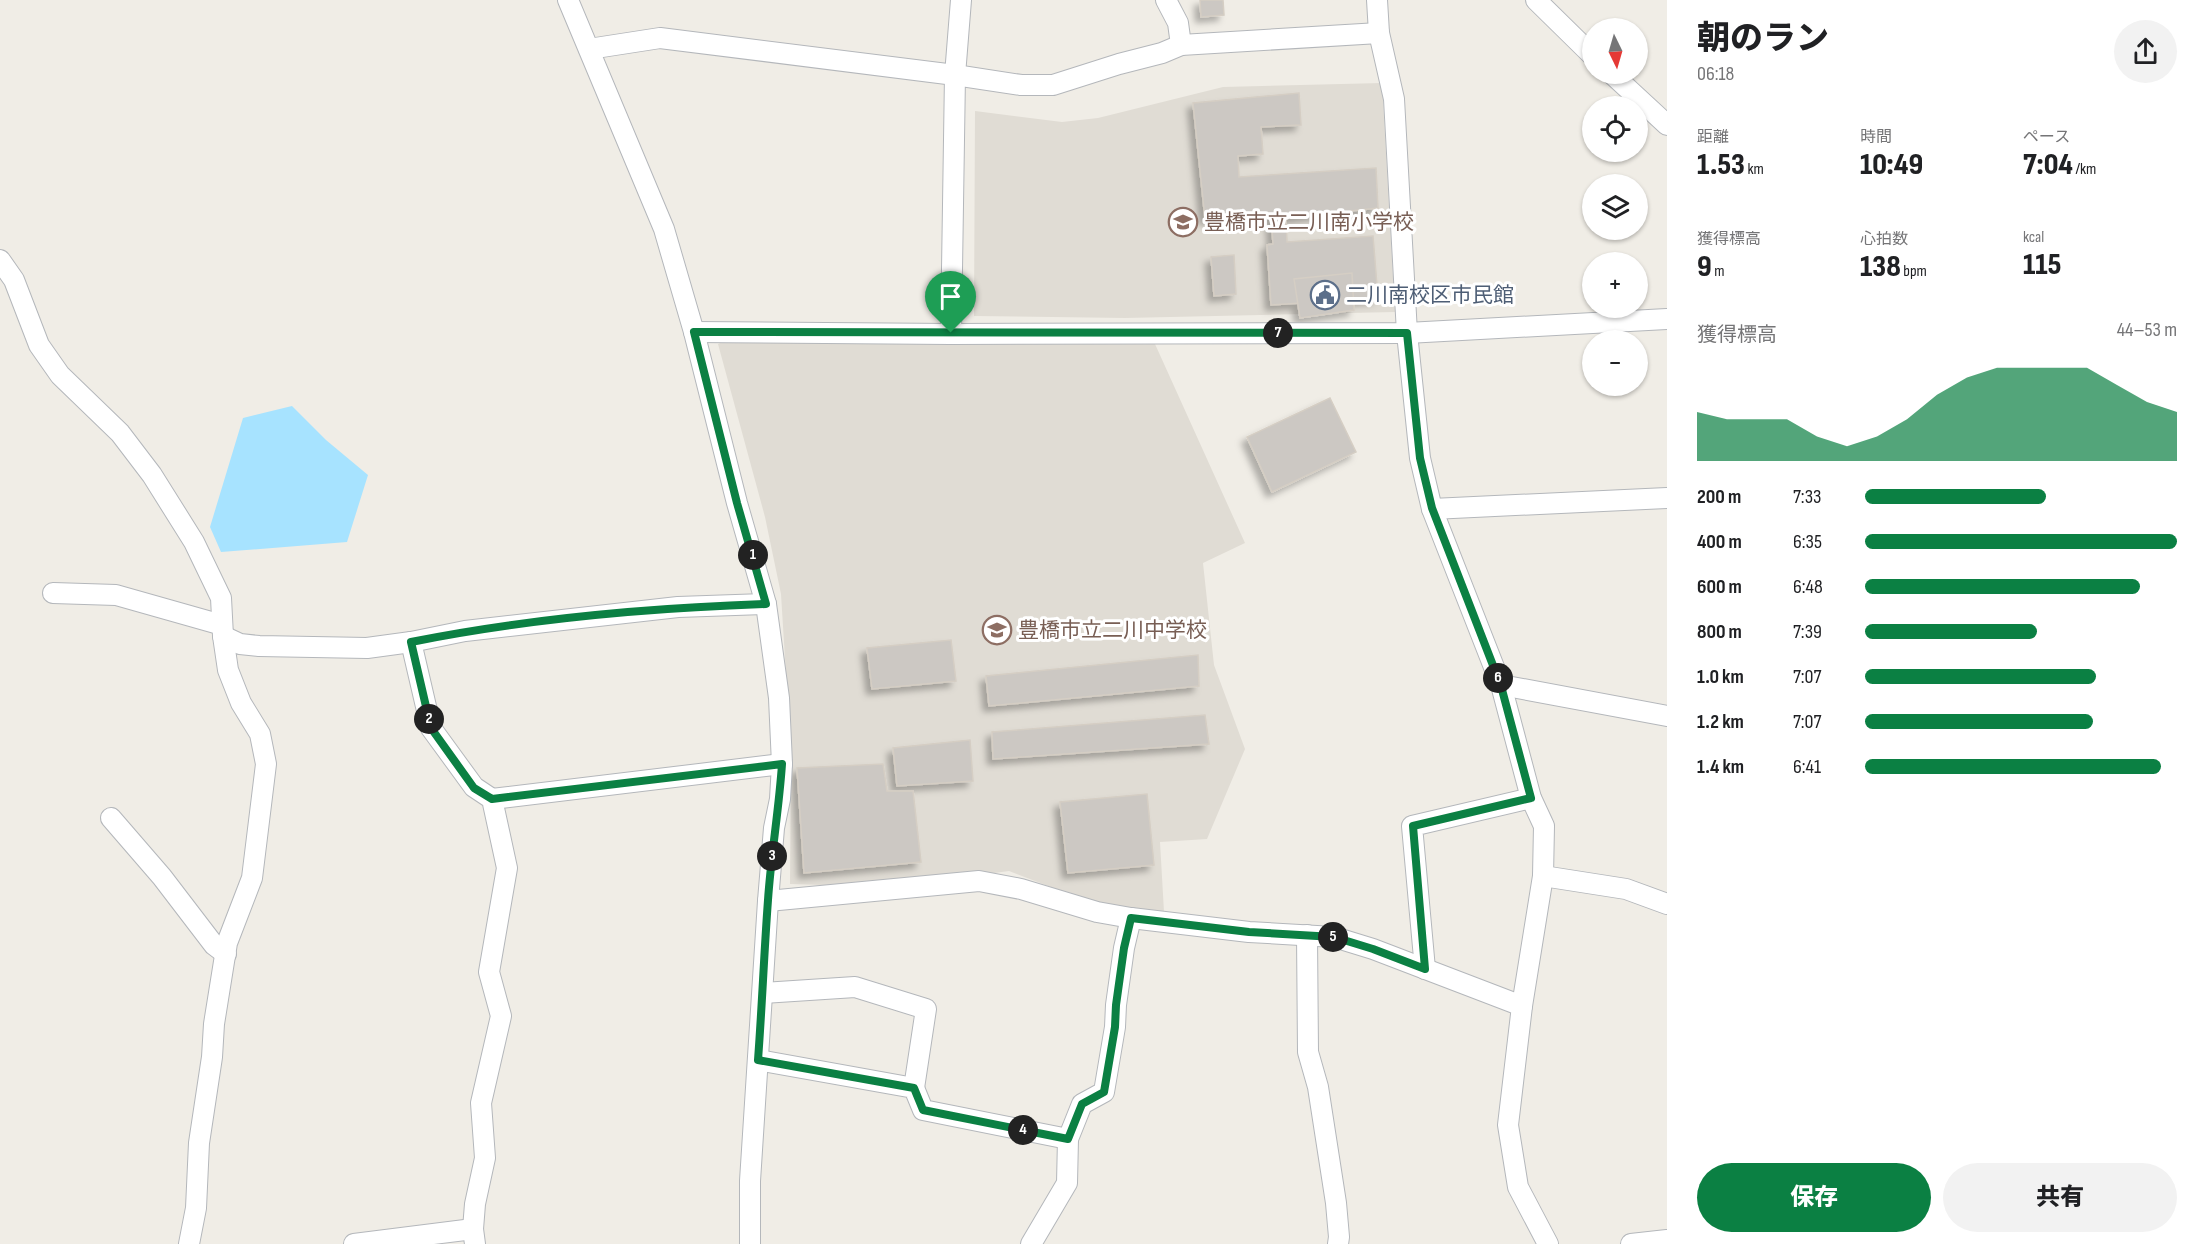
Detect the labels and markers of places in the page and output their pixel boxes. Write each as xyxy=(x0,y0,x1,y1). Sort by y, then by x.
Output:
school or university icon: 豊橋市立二川南小学校 xyxy=(1167,206,1199,238)
place label: 豊橋市立二川南小学校 xyxy=(1204,210,1414,235)
pin xyxy=(925,271,976,333)
public building icon: 二川南校区市民館 xyxy=(1309,279,1341,311)
place label: 二川南校区市民館 xyxy=(1346,283,1514,308)
pin: 7 xyxy=(1263,318,1293,348)
pin: 1 xyxy=(738,540,768,570)
school or university icon: 豊橋市立二川中学校 xyxy=(981,614,1013,646)
place label: 豊橋市立二川中学校 xyxy=(1018,618,1207,643)
pin: 6 xyxy=(1483,663,1513,693)
pin: 2 xyxy=(414,704,444,734)
pin: 3 xyxy=(757,841,787,871)
pin: 5 xyxy=(1318,922,1348,952)
pin: 4 xyxy=(1008,1115,1038,1145)

